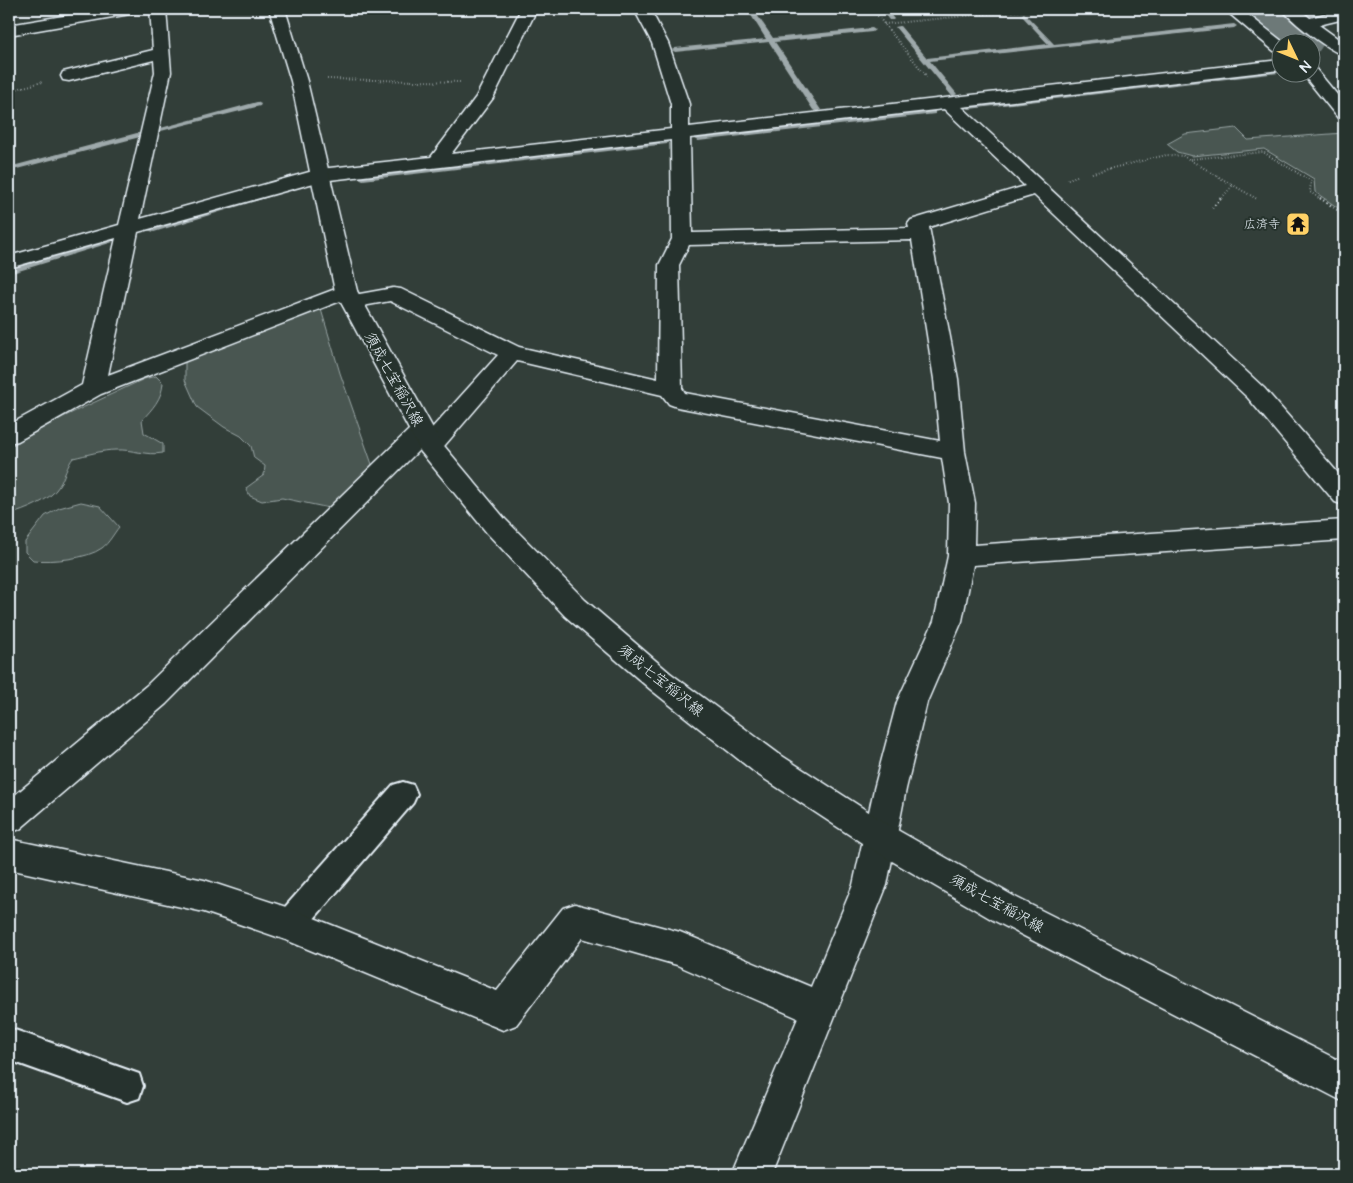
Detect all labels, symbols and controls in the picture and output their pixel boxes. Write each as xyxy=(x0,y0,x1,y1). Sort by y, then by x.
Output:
north arrow xyxy=(1270,32,1320,82)
text: N xyxy=(1294,56,1315,76)
temple icon: 広済寺 xyxy=(1285,211,1311,237)
place label: 広済寺 xyxy=(1244,216,1280,233)
street label: 須成七宝稲沢線 xyxy=(359,328,428,430)
street label: 須成七宝稲沢線 xyxy=(613,639,708,722)
street label: 須成七宝稲沢線 xyxy=(946,869,1048,938)

